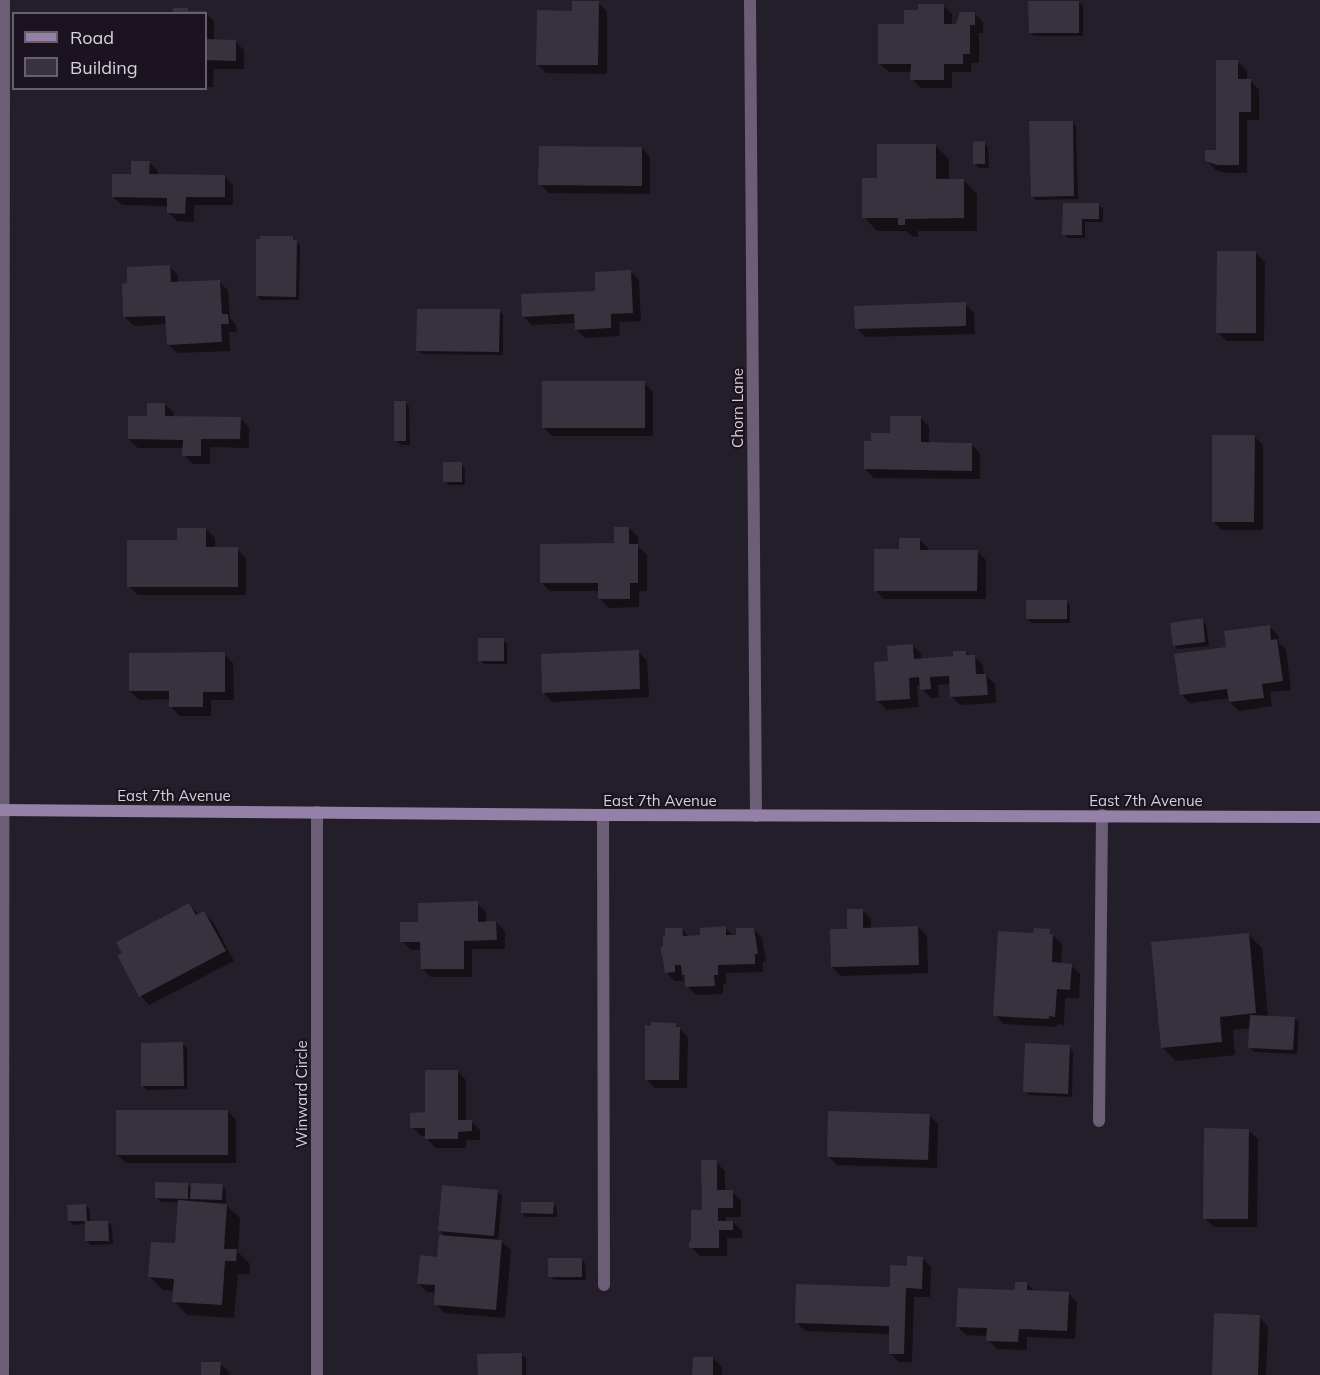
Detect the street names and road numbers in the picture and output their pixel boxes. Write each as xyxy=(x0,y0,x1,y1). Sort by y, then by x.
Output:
street label: Chorn Lane xyxy=(729,368,747,448)
street label: East 7th Avenue xyxy=(117,787,231,805)
street label: East 7th Avenue xyxy=(603,792,717,810)
street label: East 7th Avenue xyxy=(1089,792,1203,810)
street label: Winward Circle xyxy=(293,1040,311,1148)

